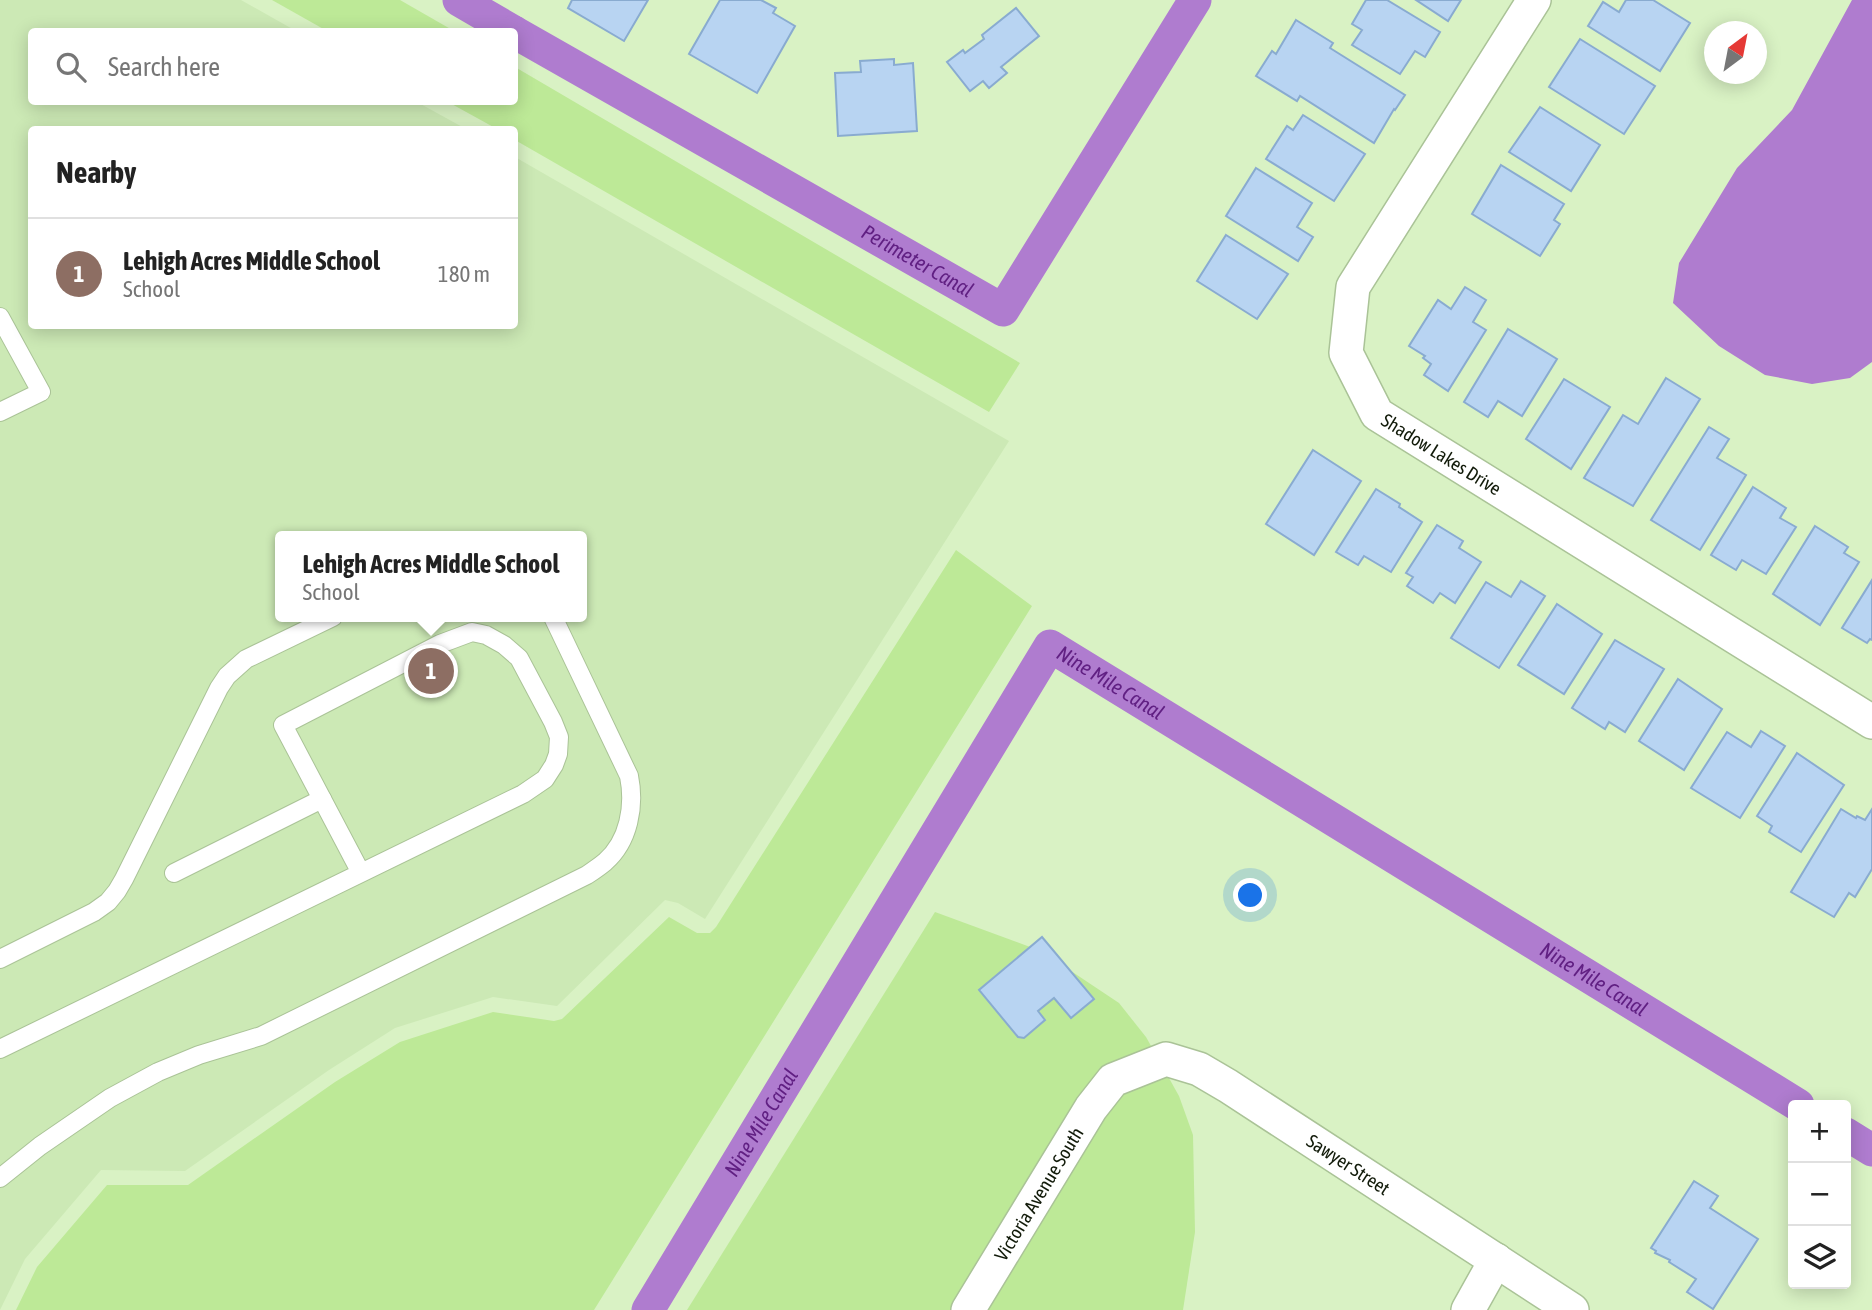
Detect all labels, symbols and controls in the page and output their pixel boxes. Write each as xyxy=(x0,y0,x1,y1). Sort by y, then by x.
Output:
north arrow xyxy=(1704,21,1767,84)
search box xyxy=(28,28,518,105)
icon: search xyxy=(52,48,90,86)
text: Search here xyxy=(108,52,220,82)
text: Nearby xyxy=(56,155,136,189)
water label: Perimeter Canal xyxy=(858,219,978,302)
text: Lehigh Acres Middle School xyxy=(123,246,380,276)
text: 1 xyxy=(74,261,84,287)
text: 180 m xyxy=(438,261,490,287)
text: School xyxy=(123,276,180,302)
street label: Shadow Lakes Drive xyxy=(1378,409,1505,500)
popup xyxy=(275,531,587,622)
text: Lehigh Acres Middle School xyxy=(303,549,559,579)
text: School xyxy=(303,579,360,605)
water label: Nine Mile Canal xyxy=(1053,640,1169,724)
pin: 1 xyxy=(408,645,454,697)
your location xyxy=(1233,878,1267,912)
water label: Nine Mile Canal xyxy=(1536,937,1652,1021)
water label: Nine Mile Canal xyxy=(719,1064,802,1180)
map controls xyxy=(1788,1100,1851,1289)
button: + xyxy=(1788,1100,1851,1163)
street label: Victoria Avenue South xyxy=(990,1123,1088,1265)
street label: Sawyer Street xyxy=(1303,1129,1394,1199)
button: − xyxy=(1788,1163,1851,1226)
button: layers xyxy=(1788,1226,1851,1289)

